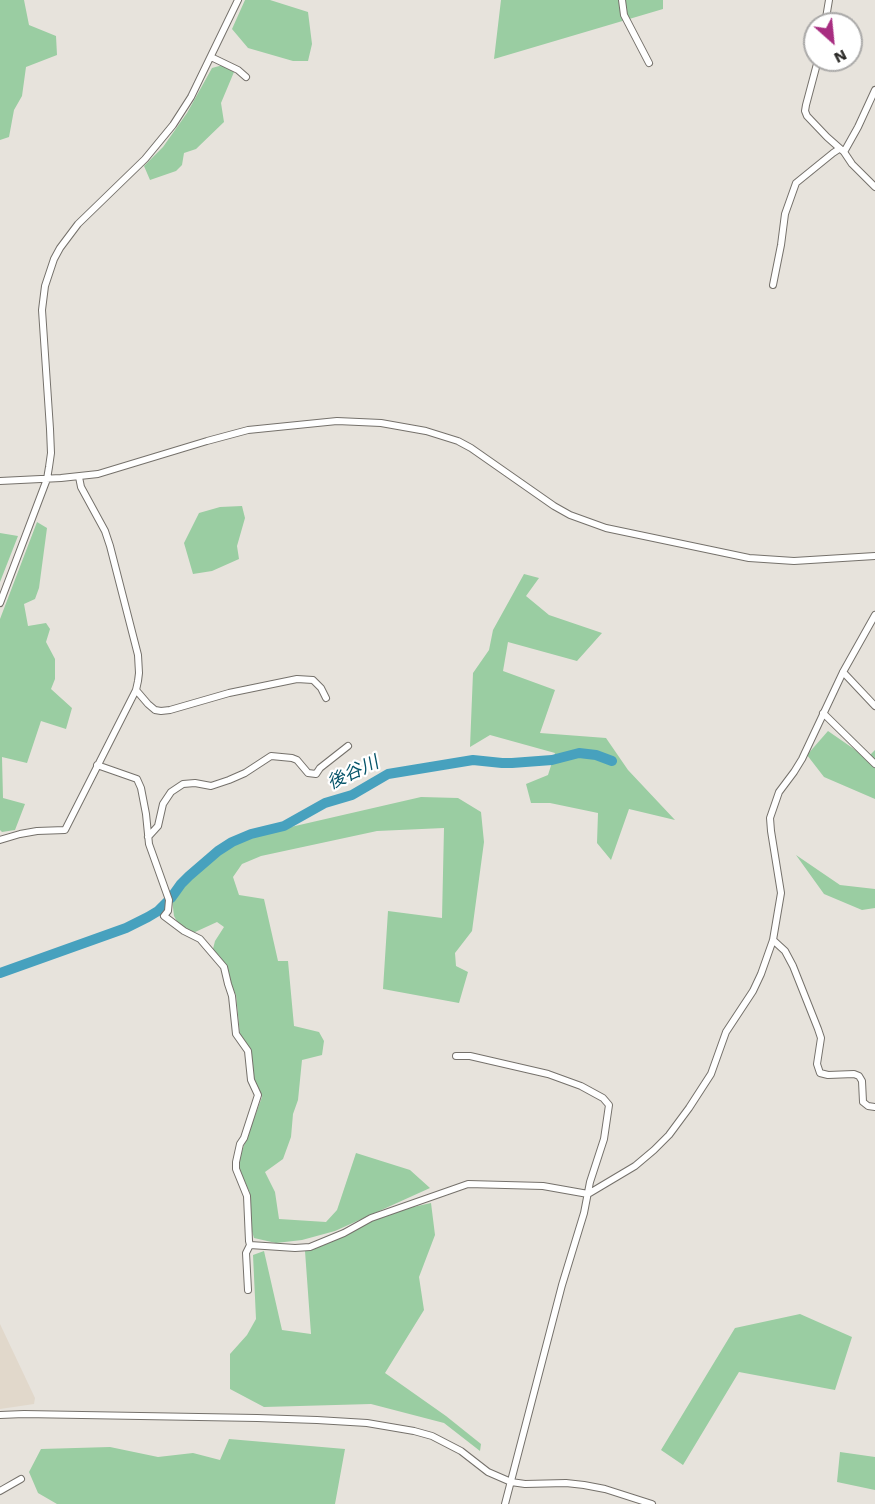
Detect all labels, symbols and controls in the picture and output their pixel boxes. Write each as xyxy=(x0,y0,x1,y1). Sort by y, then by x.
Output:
north arrow xyxy=(803,12,863,72)
text: N xyxy=(831,46,850,68)
water label: 後谷川 xyxy=(324,752,382,794)

